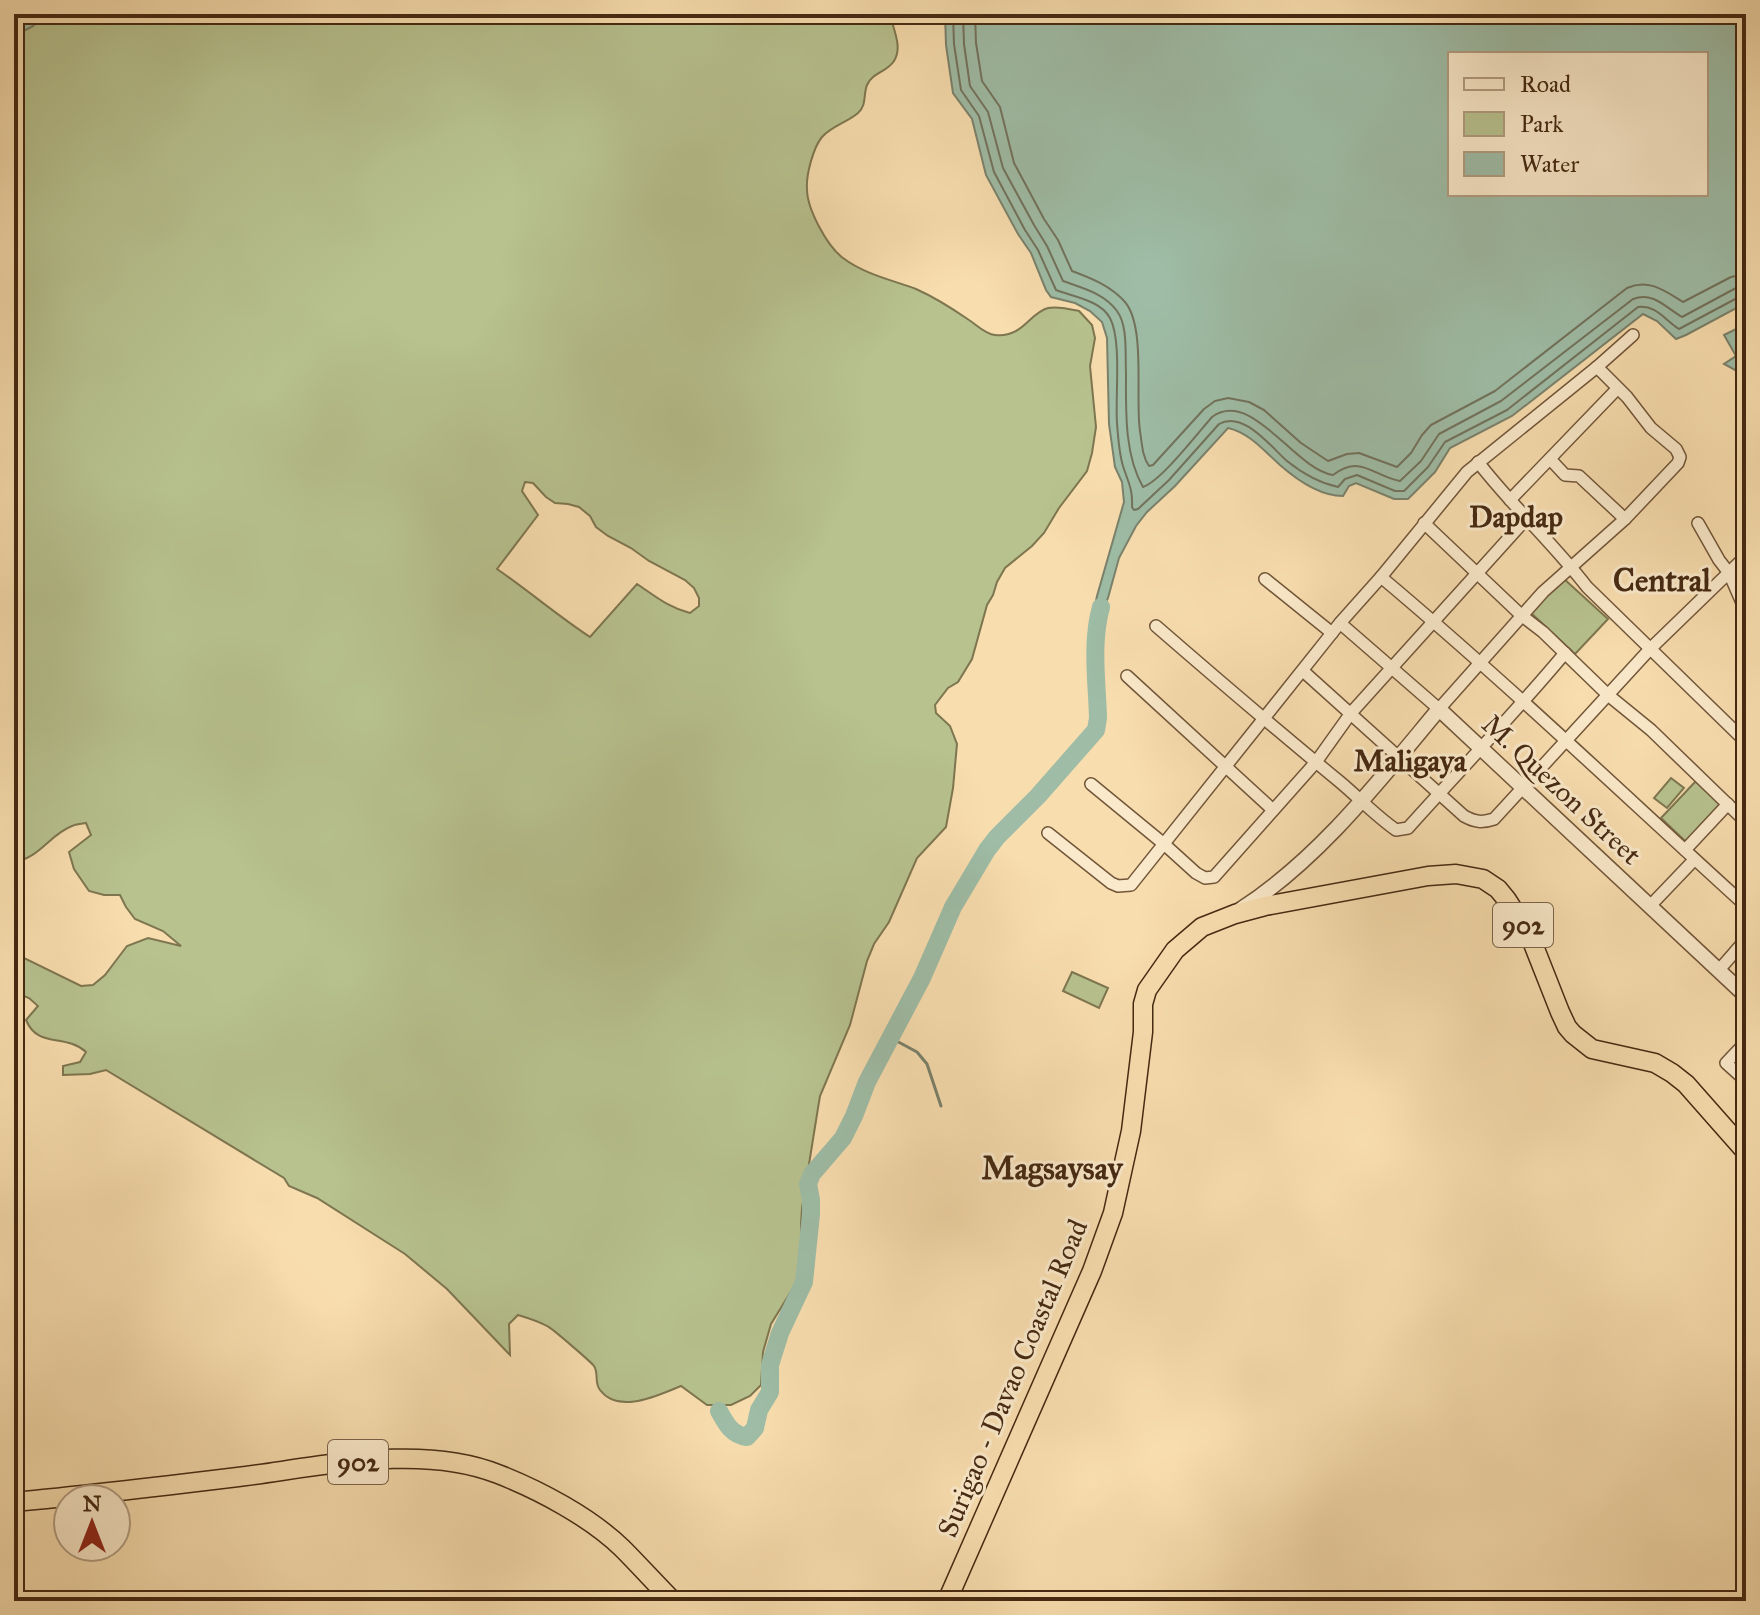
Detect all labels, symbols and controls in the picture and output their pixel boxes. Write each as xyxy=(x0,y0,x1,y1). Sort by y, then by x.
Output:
legend xyxy=(1448,52,1708,196)
text: Road xyxy=(1520,69,1571,99)
text: Park xyxy=(1520,109,1564,139)
text: Water xyxy=(1520,149,1579,179)
district label: Dapdap xyxy=(1469,499,1563,535)
district label: Central xyxy=(1613,561,1712,600)
street label: M. Quezon Street xyxy=(1475,707,1649,872)
district label: Maligaya xyxy=(1354,743,1468,779)
road number: 902 xyxy=(1493,903,1553,947)
district label: Magsaysay xyxy=(982,1149,1123,1188)
street label: Surigao - Davao Coastal Road xyxy=(930,1214,1095,1542)
road number: 902 xyxy=(328,1440,388,1484)
north arrow xyxy=(52,1483,132,1563)
text: N xyxy=(83,1490,102,1517)

